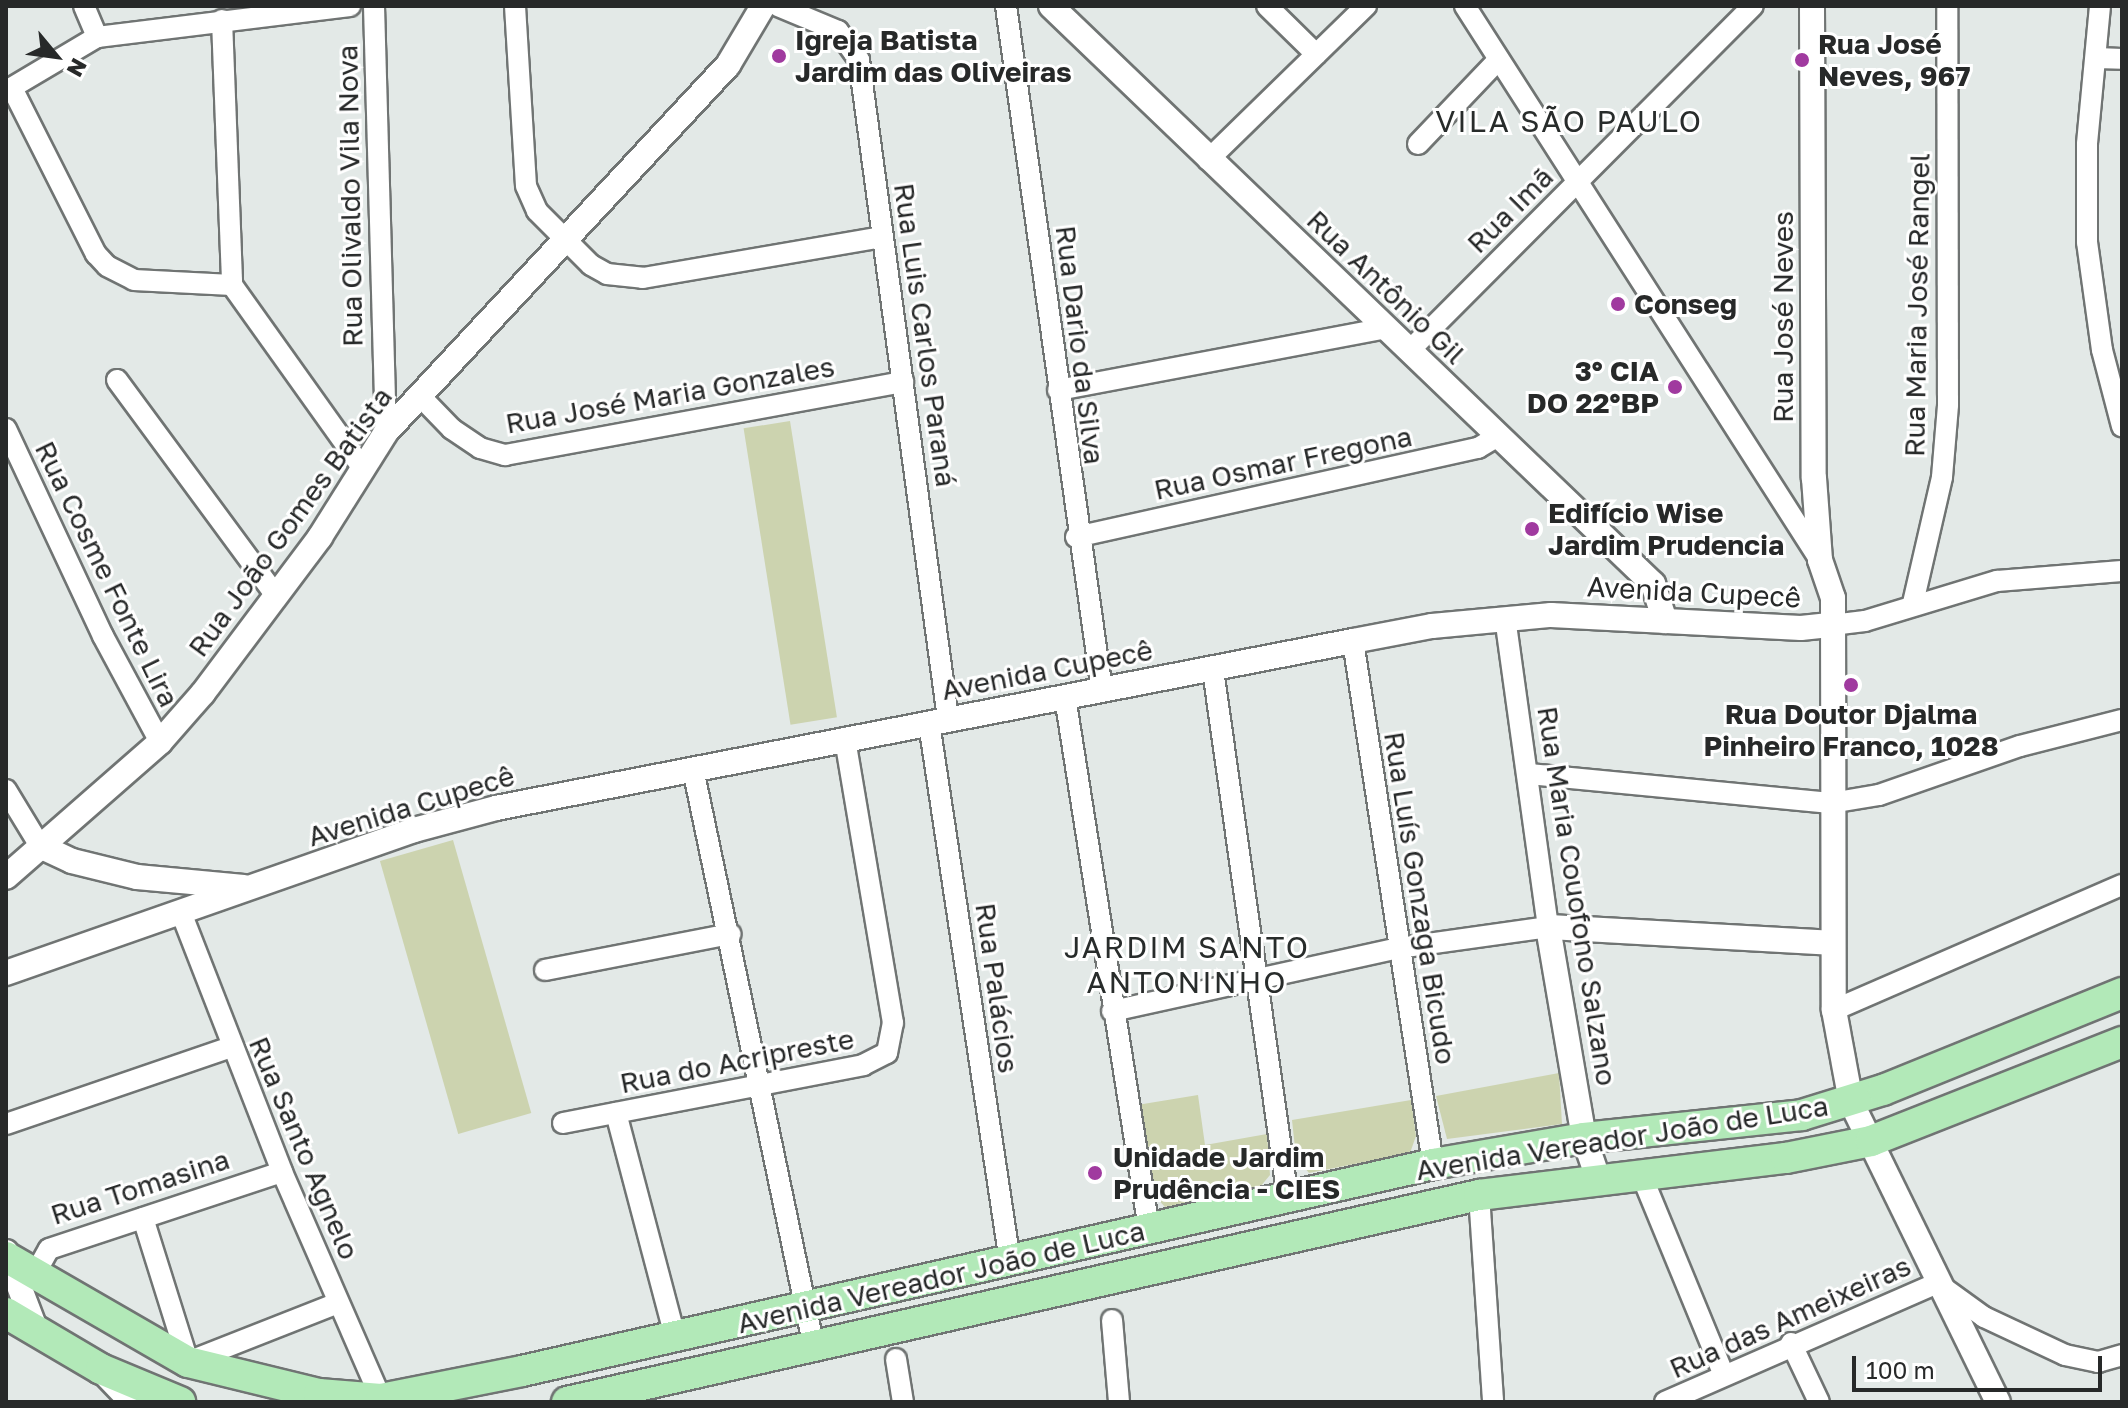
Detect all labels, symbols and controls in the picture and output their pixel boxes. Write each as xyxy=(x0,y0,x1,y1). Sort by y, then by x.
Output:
north arrow xyxy=(16,16,96,96)
place label: Igreja Batista Jardim das Oliveiras xyxy=(795,23,1072,89)
place label: Rua José Neves, 967 xyxy=(1818,27,1970,93)
street label: Rua Olivaldo Vila Nova xyxy=(331,45,369,347)
marker: Igreja Batista Jardim das Oliveiras xyxy=(770,47,788,65)
marker: Rua José Neves, 967 xyxy=(1793,51,1811,69)
text: N xyxy=(62,54,93,82)
district label: VILA SÃO PAULO xyxy=(1435,103,1703,139)
street label: Rua Maria José Rangel xyxy=(1898,153,1936,457)
street label: Rua Imã xyxy=(1460,160,1560,260)
street label: Rua Luis Carlos Paraná xyxy=(887,181,963,489)
street label: Rua Antônio Gil xyxy=(1300,203,1472,371)
street label: Rua José Neves xyxy=(1766,211,1800,423)
street label: Rua Dario da Silva xyxy=(1049,224,1111,466)
place label: Conseg xyxy=(1634,287,1737,321)
marker: Conseg xyxy=(1609,295,1627,313)
street label: Rua José Maria Gonzales xyxy=(503,350,837,440)
place label: 3° CIA DO 22°BP xyxy=(1527,354,1659,420)
marker: 3° CIA DO 22°BP xyxy=(1666,378,1684,396)
street label: Rua João Gomes Batista xyxy=(181,381,399,663)
street label: Rua Osmar Fregona xyxy=(1151,419,1415,507)
street label: Rua Cosme Fonte Lira xyxy=(28,436,186,712)
place label: Edifício Wise Jardim Prudencia xyxy=(1548,496,1784,562)
marker: Edifício Wise Jardim Prudencia xyxy=(1523,520,1541,538)
street label: Avenida Cupecê xyxy=(1586,570,1802,614)
street label: Avenida Cupecê xyxy=(939,633,1155,707)
marker: Rua Doutor Djalma Pinheiro Franco, 1028 xyxy=(1842,676,1860,694)
place label: Rua Doutor Djalma Pinheiro Franco, 1028 xyxy=(1703,697,1999,763)
street label: Rua Maria Couofono Salzano xyxy=(1530,704,1624,1088)
street label: Rua Luís Gonzaga Bicudo xyxy=(1377,729,1463,1067)
street label: Avenida Cupecê xyxy=(304,759,518,853)
street label: Rua Palácios xyxy=(968,901,1026,1075)
district label: JARDIM SANTO ANTONINHO xyxy=(1064,929,1310,1000)
street label: Rua do Acripreste xyxy=(617,1022,857,1100)
street label: Rua Santo Agnelo xyxy=(242,1032,366,1264)
street label: Avenida Vereador João de Luca xyxy=(1413,1089,1831,1187)
place label: Unidade Jardim Prudência - CIES xyxy=(1113,1140,1340,1206)
street label: Rua Tomasina xyxy=(46,1142,234,1232)
marker: Unidade Jardim Prudência - CIES xyxy=(1084,1162,1106,1184)
street label: Avenida Vereador João de Luca xyxy=(734,1214,1148,1340)
street label: Rua das Ameixeiras xyxy=(1664,1249,1916,1385)
scale bar xyxy=(1856,1340,2106,1390)
text: 100 m xyxy=(1866,1355,1935,1384)

